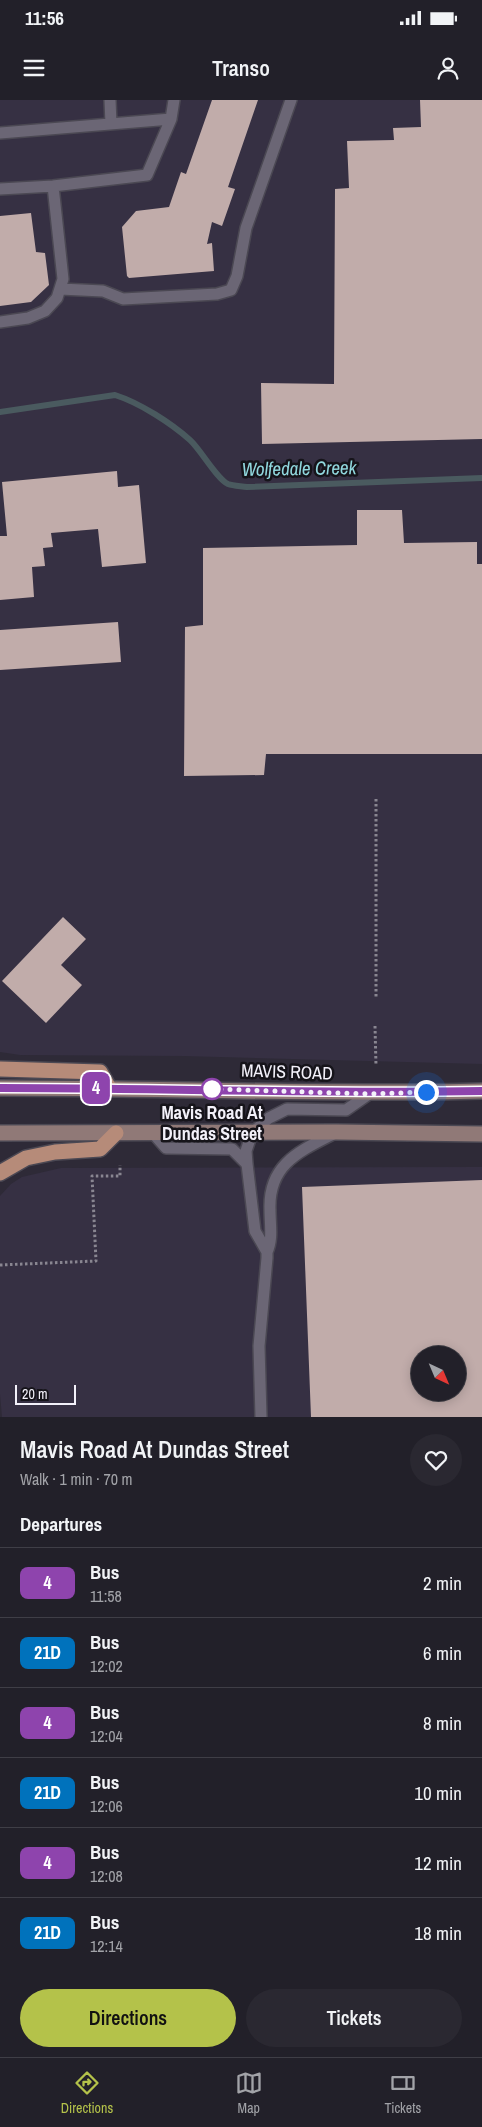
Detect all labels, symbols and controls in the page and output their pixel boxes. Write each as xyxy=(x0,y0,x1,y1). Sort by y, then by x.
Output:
text: 11:56 xyxy=(25,5,64,31)
text: Transo xyxy=(212,53,270,83)
icon: menu xyxy=(20,54,48,82)
icon: person xyxy=(434,54,462,82)
water label: Wolfedale Creek xyxy=(241,454,358,482)
street label: MAVIS ROAD xyxy=(241,1057,333,1086)
line badge: 4 xyxy=(80,1072,112,1104)
text: 4 xyxy=(92,1075,100,1100)
marker: Mavis Road At Dundas Street xyxy=(201,1078,223,1100)
your location xyxy=(414,1080,439,1105)
place label: Mavis Road At Dundas Street xyxy=(161,1100,263,1146)
north arrow xyxy=(411,1346,466,1401)
map controls xyxy=(411,1346,466,1401)
scale bar xyxy=(15,1382,76,1405)
text: 20 m xyxy=(22,1385,48,1403)
text: Mavis Road At Dundas Street xyxy=(20,1433,289,1465)
button: heart xyxy=(410,1434,462,1486)
text: Walk · 1 min · 70 m xyxy=(20,1468,133,1490)
text: Departures xyxy=(20,1511,102,1537)
text: Bus xyxy=(90,1559,119,1585)
text: 4 xyxy=(43,1570,52,1595)
text: 2 min xyxy=(423,1570,462,1596)
text: 11:58 xyxy=(90,1585,122,1607)
text: Bus xyxy=(90,1629,119,1655)
text: 21D xyxy=(34,1640,61,1665)
text: 6 min xyxy=(423,1640,462,1666)
text: 12:02 xyxy=(90,1655,123,1677)
text: Bus xyxy=(90,1699,119,1725)
text: 4 xyxy=(43,1710,52,1735)
text: 8 min xyxy=(423,1710,462,1736)
text: 12:04 xyxy=(90,1725,123,1747)
text: Bus xyxy=(90,1769,119,1795)
text: 21D xyxy=(34,1780,61,1805)
text: 10 min xyxy=(414,1780,462,1806)
text: 12:06 xyxy=(90,1795,123,1817)
text: Bus xyxy=(90,1839,119,1865)
text: 4 xyxy=(43,1850,52,1875)
text: 12 min xyxy=(414,1850,462,1876)
text: 12:08 xyxy=(90,1865,123,1887)
text: Bus xyxy=(90,1909,119,1935)
text: 21D xyxy=(34,1920,61,1945)
text: 18 min xyxy=(414,1920,462,1946)
text: 12:14 xyxy=(90,1935,123,1957)
button: Directions xyxy=(20,1989,236,2047)
button: Tickets xyxy=(246,1989,462,2047)
tab: Directions xyxy=(61,2069,113,2117)
tab: Map xyxy=(235,2069,263,2117)
tab: Tickets xyxy=(384,2069,421,2117)

